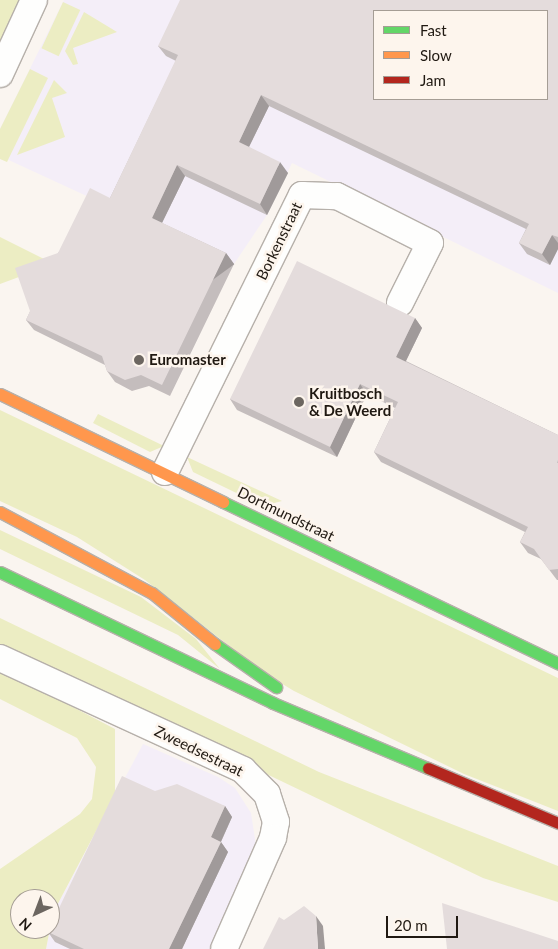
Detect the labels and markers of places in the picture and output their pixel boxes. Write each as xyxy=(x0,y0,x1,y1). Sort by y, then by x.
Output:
place label: Euromaster xyxy=(149,351,226,369)
marker: Euromaster xyxy=(133,354,145,366)
place label: Kruitbosch & De Weerd xyxy=(309,384,391,419)
marker: Kruitbosch & De Weerd xyxy=(293,396,305,408)

